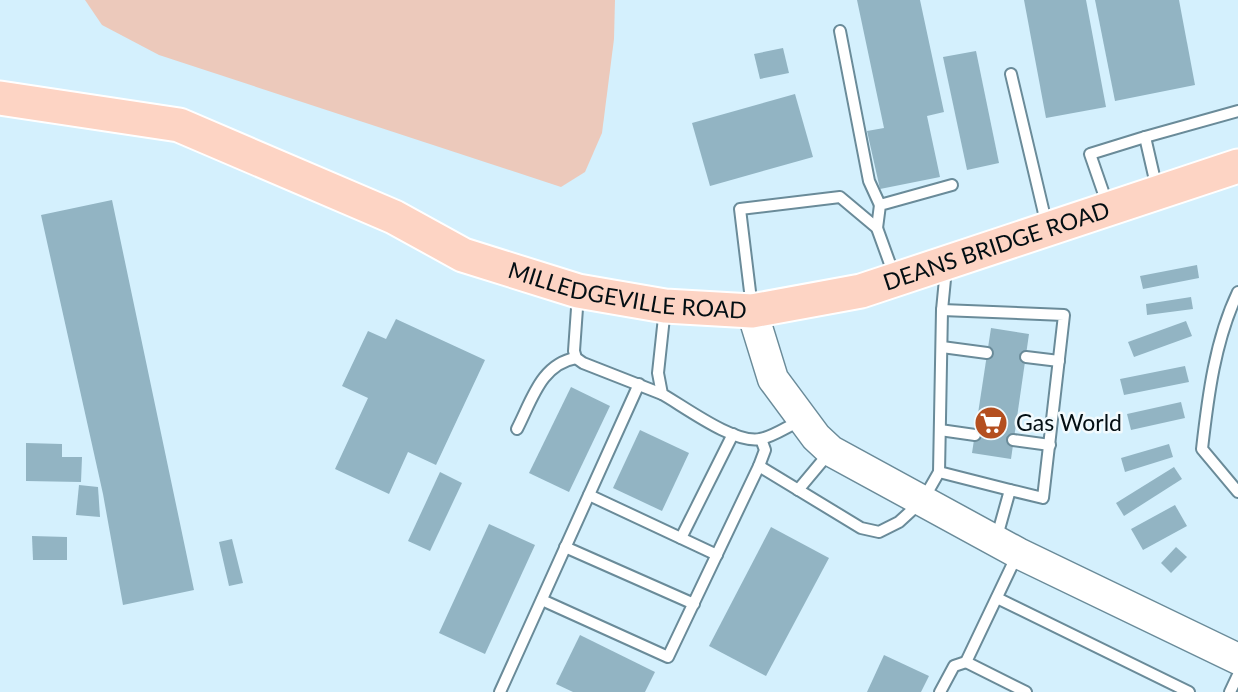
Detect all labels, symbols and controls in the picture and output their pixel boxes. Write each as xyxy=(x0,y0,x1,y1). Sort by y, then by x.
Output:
street label: DEANS BRIDGE ROAD xyxy=(879,195,1113,296)
street label: MILLEDGEVILLE ROAD xyxy=(505,255,748,324)
supermarket icon: Gas World xyxy=(972,404,1010,442)
place label: Gas World xyxy=(1016,408,1122,436)

